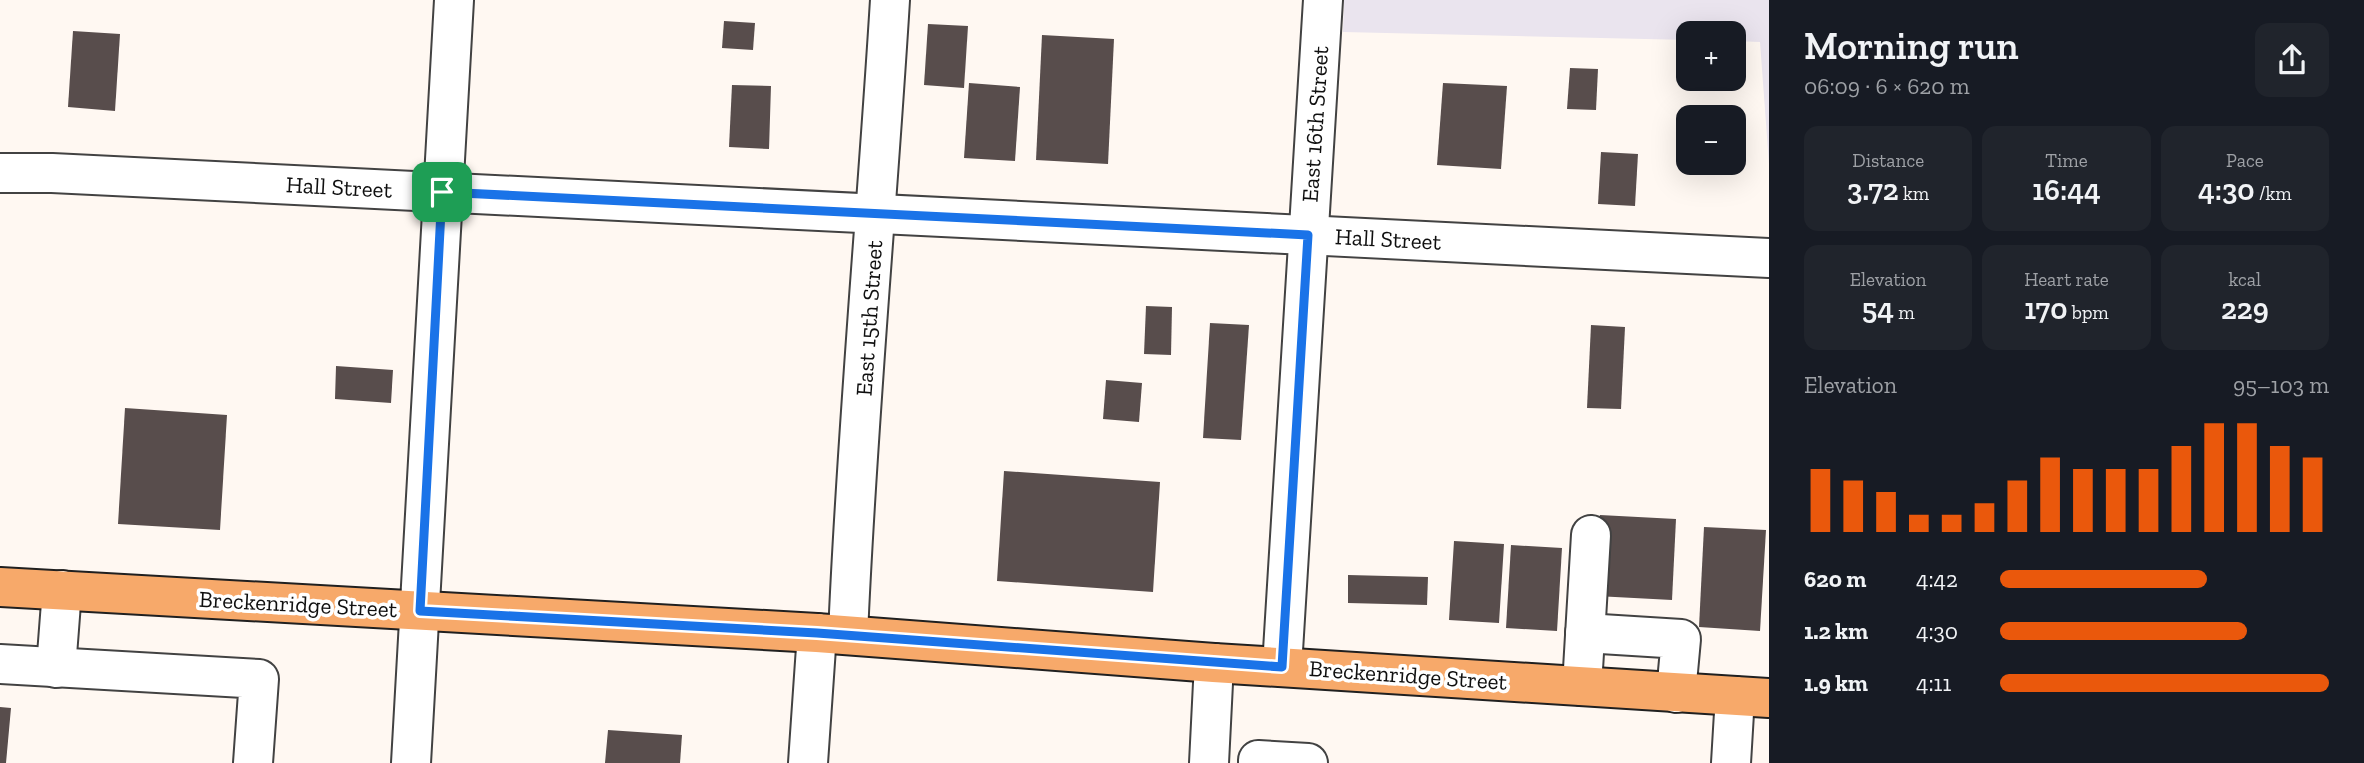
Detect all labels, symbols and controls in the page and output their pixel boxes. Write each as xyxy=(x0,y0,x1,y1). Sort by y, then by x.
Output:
map controls xyxy=(1676,21,1746,175)
button: + xyxy=(1676,21,1746,91)
text: Morning run xyxy=(1804,23,2019,69)
button: share xyxy=(2255,23,2329,97)
street label: East 16th Street xyxy=(1296,44,1334,203)
text: 06:09 · 6 × 620 m xyxy=(1804,72,1970,100)
button: − xyxy=(1676,105,1746,175)
text: Distance xyxy=(1852,149,1924,172)
text: Time xyxy=(2045,149,2088,172)
text: Pace xyxy=(2226,149,2264,172)
pin xyxy=(412,162,472,222)
street label: Hall Street xyxy=(285,170,393,204)
text: 3.72 xyxy=(1847,172,1899,208)
text: 16:44 xyxy=(2032,172,2101,208)
text: 4:30 xyxy=(2198,172,2255,208)
icon: arrive xyxy=(423,173,461,211)
text: km xyxy=(1899,182,1929,205)
text: /km xyxy=(2255,182,2292,205)
street label: Hall Street xyxy=(1334,222,1442,256)
street label: East 15th Street xyxy=(850,239,888,397)
text: Elevation xyxy=(1850,268,1927,291)
text: Heart rate xyxy=(2024,268,2109,291)
text: kcal xyxy=(2229,268,2261,291)
text: 54 xyxy=(1862,291,1894,327)
text: 170 xyxy=(2024,291,2067,327)
text: 229 xyxy=(2221,291,2269,327)
text: m xyxy=(1894,301,1915,324)
text: bpm xyxy=(2067,301,2109,324)
text: Elevation xyxy=(1804,371,1897,399)
text: 95–103 m xyxy=(2233,371,2329,399)
text: 620 m xyxy=(1804,565,1866,593)
text: 4:42 xyxy=(1916,565,1958,593)
street label: Breckenridge Street xyxy=(198,585,398,623)
text: 1.2 km xyxy=(1804,617,1868,645)
text: 4:30 xyxy=(1916,617,1958,645)
street label: Breckenridge Street xyxy=(1308,654,1508,696)
text: 1.9 km xyxy=(1804,669,1868,697)
text: 4:11 xyxy=(1916,669,1951,697)

